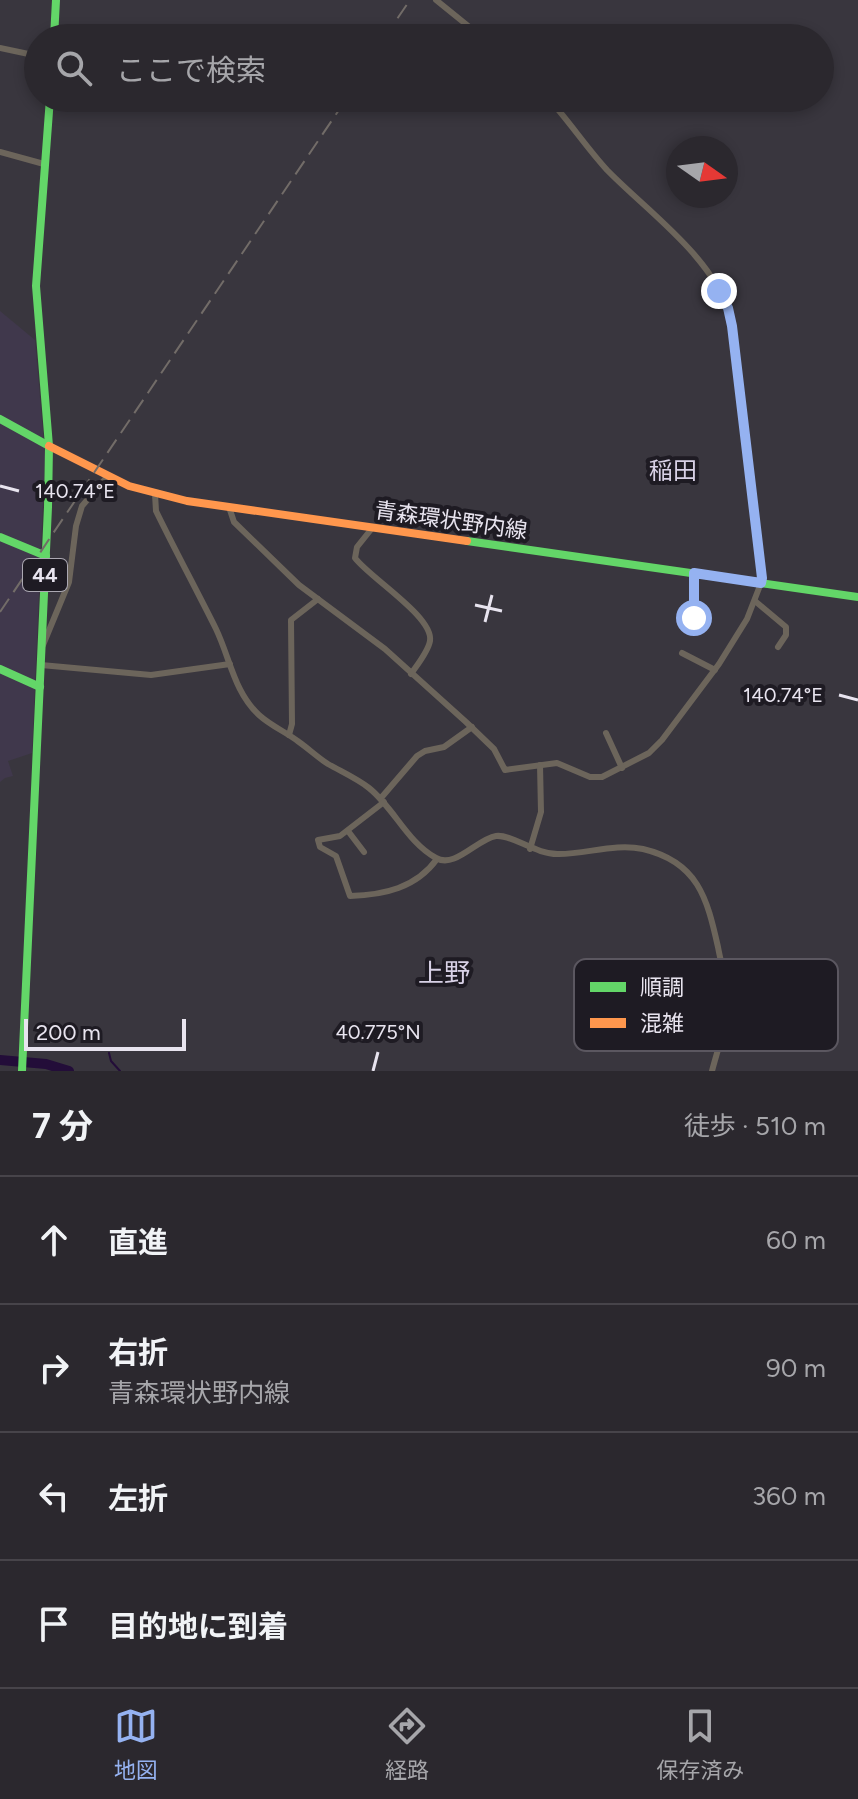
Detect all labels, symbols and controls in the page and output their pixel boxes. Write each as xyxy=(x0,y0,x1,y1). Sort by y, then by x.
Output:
search box xyxy=(24,24,834,112)
icon: search xyxy=(52,46,96,90)
text: ここで検索 xyxy=(116,52,266,89)
north arrow xyxy=(666,136,738,208)
route end xyxy=(701,273,737,309)
district label: 稲田 xyxy=(649,456,697,485)
text: 140.74°E xyxy=(35,479,115,503)
street label: 青森環状野内線 xyxy=(373,496,529,545)
road number: 44 xyxy=(23,559,67,591)
route start xyxy=(676,600,712,636)
text: 140.74°E xyxy=(743,683,823,707)
district label: 上野 xyxy=(418,957,470,989)
legend xyxy=(574,959,838,1051)
text: 順調 xyxy=(640,974,684,1001)
text: 混雑 xyxy=(640,1010,684,1037)
scale bar xyxy=(24,1015,186,1051)
text: 200 m xyxy=(36,1019,101,1046)
text: 40.775°N xyxy=(335,1020,421,1044)
text: 7 分 xyxy=(32,1106,93,1147)
text: 徒歩 · 510 m xyxy=(684,1110,826,1142)
icon: ahead xyxy=(32,1218,76,1262)
text: 直進 xyxy=(108,1224,168,1261)
text: 60 m xyxy=(766,1224,826,1256)
text: 右折 xyxy=(108,1334,168,1371)
icon: right xyxy=(32,1346,76,1390)
text: 90 m xyxy=(766,1352,826,1384)
text: 青森環状野内線 xyxy=(108,1377,290,1409)
icon: left xyxy=(32,1474,76,1518)
text: 左折 xyxy=(108,1480,168,1517)
text: 360 m xyxy=(752,1480,826,1512)
icon: arrive xyxy=(32,1602,76,1646)
text: 目的地に到着 xyxy=(108,1608,288,1645)
tab: 地図 xyxy=(114,1704,158,1784)
tab: 経路 xyxy=(385,1704,429,1784)
tab: 保存済み xyxy=(656,1704,744,1784)

